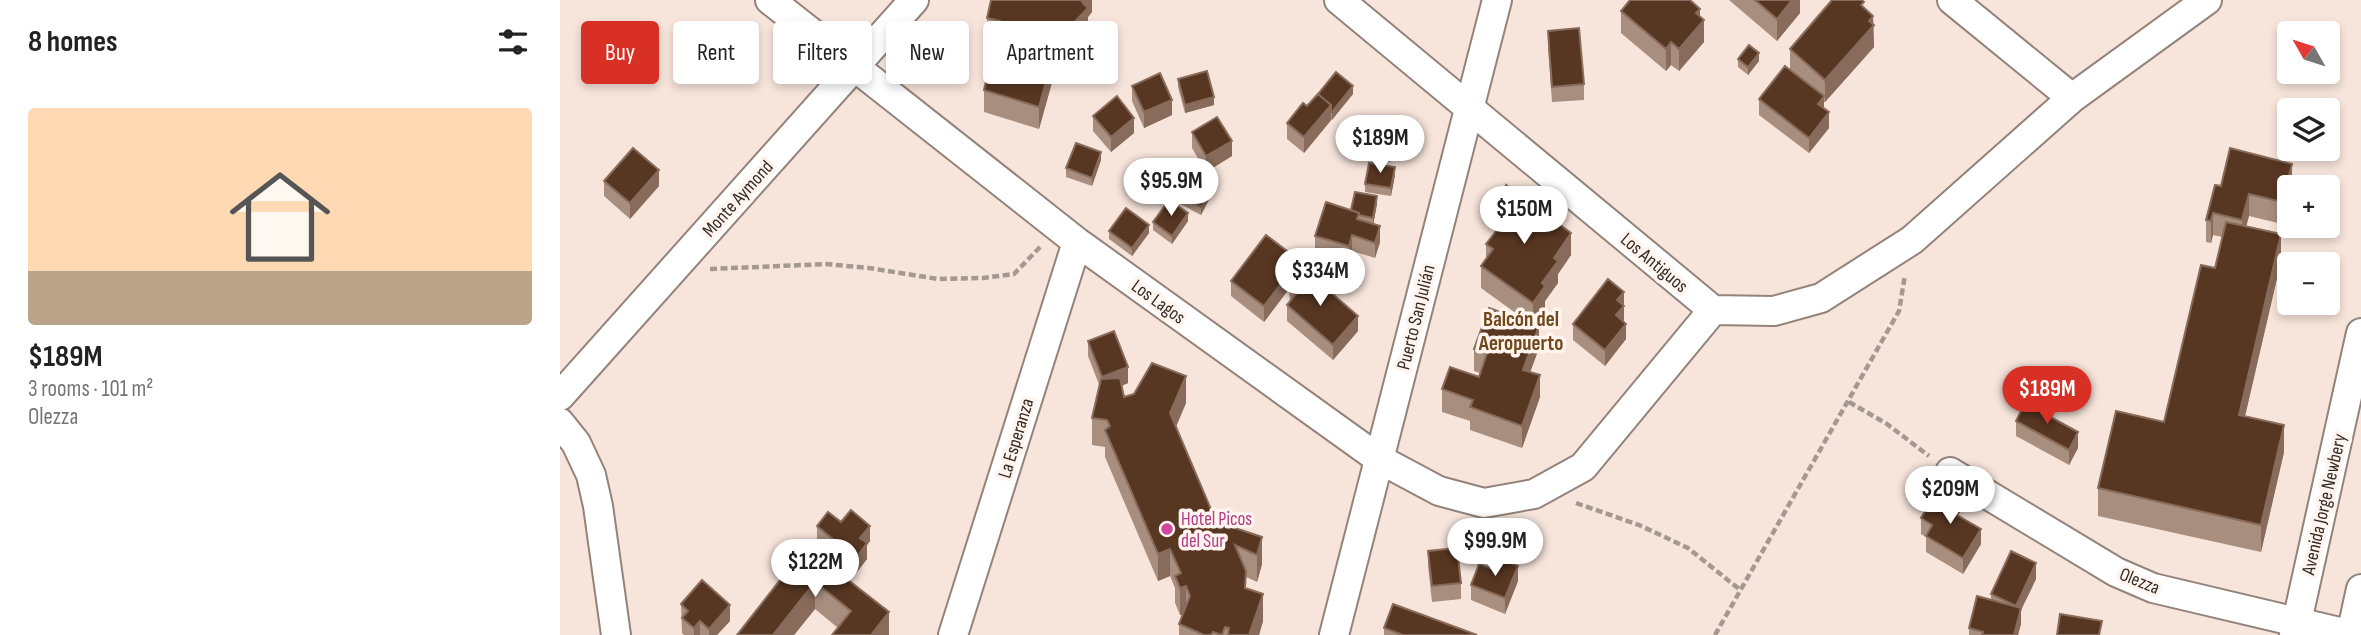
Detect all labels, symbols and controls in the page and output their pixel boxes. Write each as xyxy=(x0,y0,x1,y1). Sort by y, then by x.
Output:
chip: Buy xyxy=(581,21,659,84)
chip: Rent xyxy=(673,21,759,84)
chip: Filters xyxy=(773,21,872,84)
chip: New xyxy=(886,21,969,84)
chip: Apartment xyxy=(983,21,1118,84)
north arrow xyxy=(2277,21,2340,84)
map controls xyxy=(2277,21,2340,315)
icon: filters xyxy=(494,23,532,61)
text: 8 homes xyxy=(28,24,117,60)
button: layers xyxy=(2277,98,2340,161)
pin: $189M xyxy=(1331,116,1429,175)
text: $189M xyxy=(1351,124,1409,152)
icon: home xyxy=(217,154,343,280)
street label: Monte Aymond xyxy=(698,156,778,242)
pin: $95.9M xyxy=(1114,158,1228,218)
text: $95.9M xyxy=(1139,167,1203,195)
button: + xyxy=(2277,175,2340,238)
pin: $150M xyxy=(1475,187,1573,246)
text: $150M xyxy=(1496,195,1552,223)
street label: Los Antiguos xyxy=(1616,228,1693,298)
pin: $334M xyxy=(1271,248,1369,308)
button: − xyxy=(2277,252,2340,315)
text: $334M xyxy=(1291,257,1349,285)
street label: Puerto San Julián xyxy=(1392,263,1441,372)
street label: Los Lagos xyxy=(1127,275,1190,330)
district label: Balcón del Aeropuerto xyxy=(1478,307,1563,356)
text: $189M xyxy=(28,339,102,375)
pin: $189M xyxy=(1998,366,2096,426)
text: 3 rooms · 101 m² xyxy=(28,375,153,403)
text: $189M xyxy=(2018,375,2076,403)
street label: La Esperanza xyxy=(993,396,1039,481)
text: Olezza xyxy=(28,403,78,431)
street label: Avenida Jorge Newbery xyxy=(2297,431,2352,578)
pin: $209M xyxy=(1901,466,1999,526)
text: $209M xyxy=(1921,475,1979,503)
place label: Hotel Picos del Sur xyxy=(1181,508,1252,553)
pin: $99.9M xyxy=(1438,518,1552,578)
marker: Hotel Picos del Sur xyxy=(1159,521,1175,537)
text: $99.9M xyxy=(1463,527,1527,555)
pin: $122M xyxy=(766,540,864,599)
text: $122M xyxy=(787,548,843,576)
street label: Olezza xyxy=(2116,563,2163,600)

